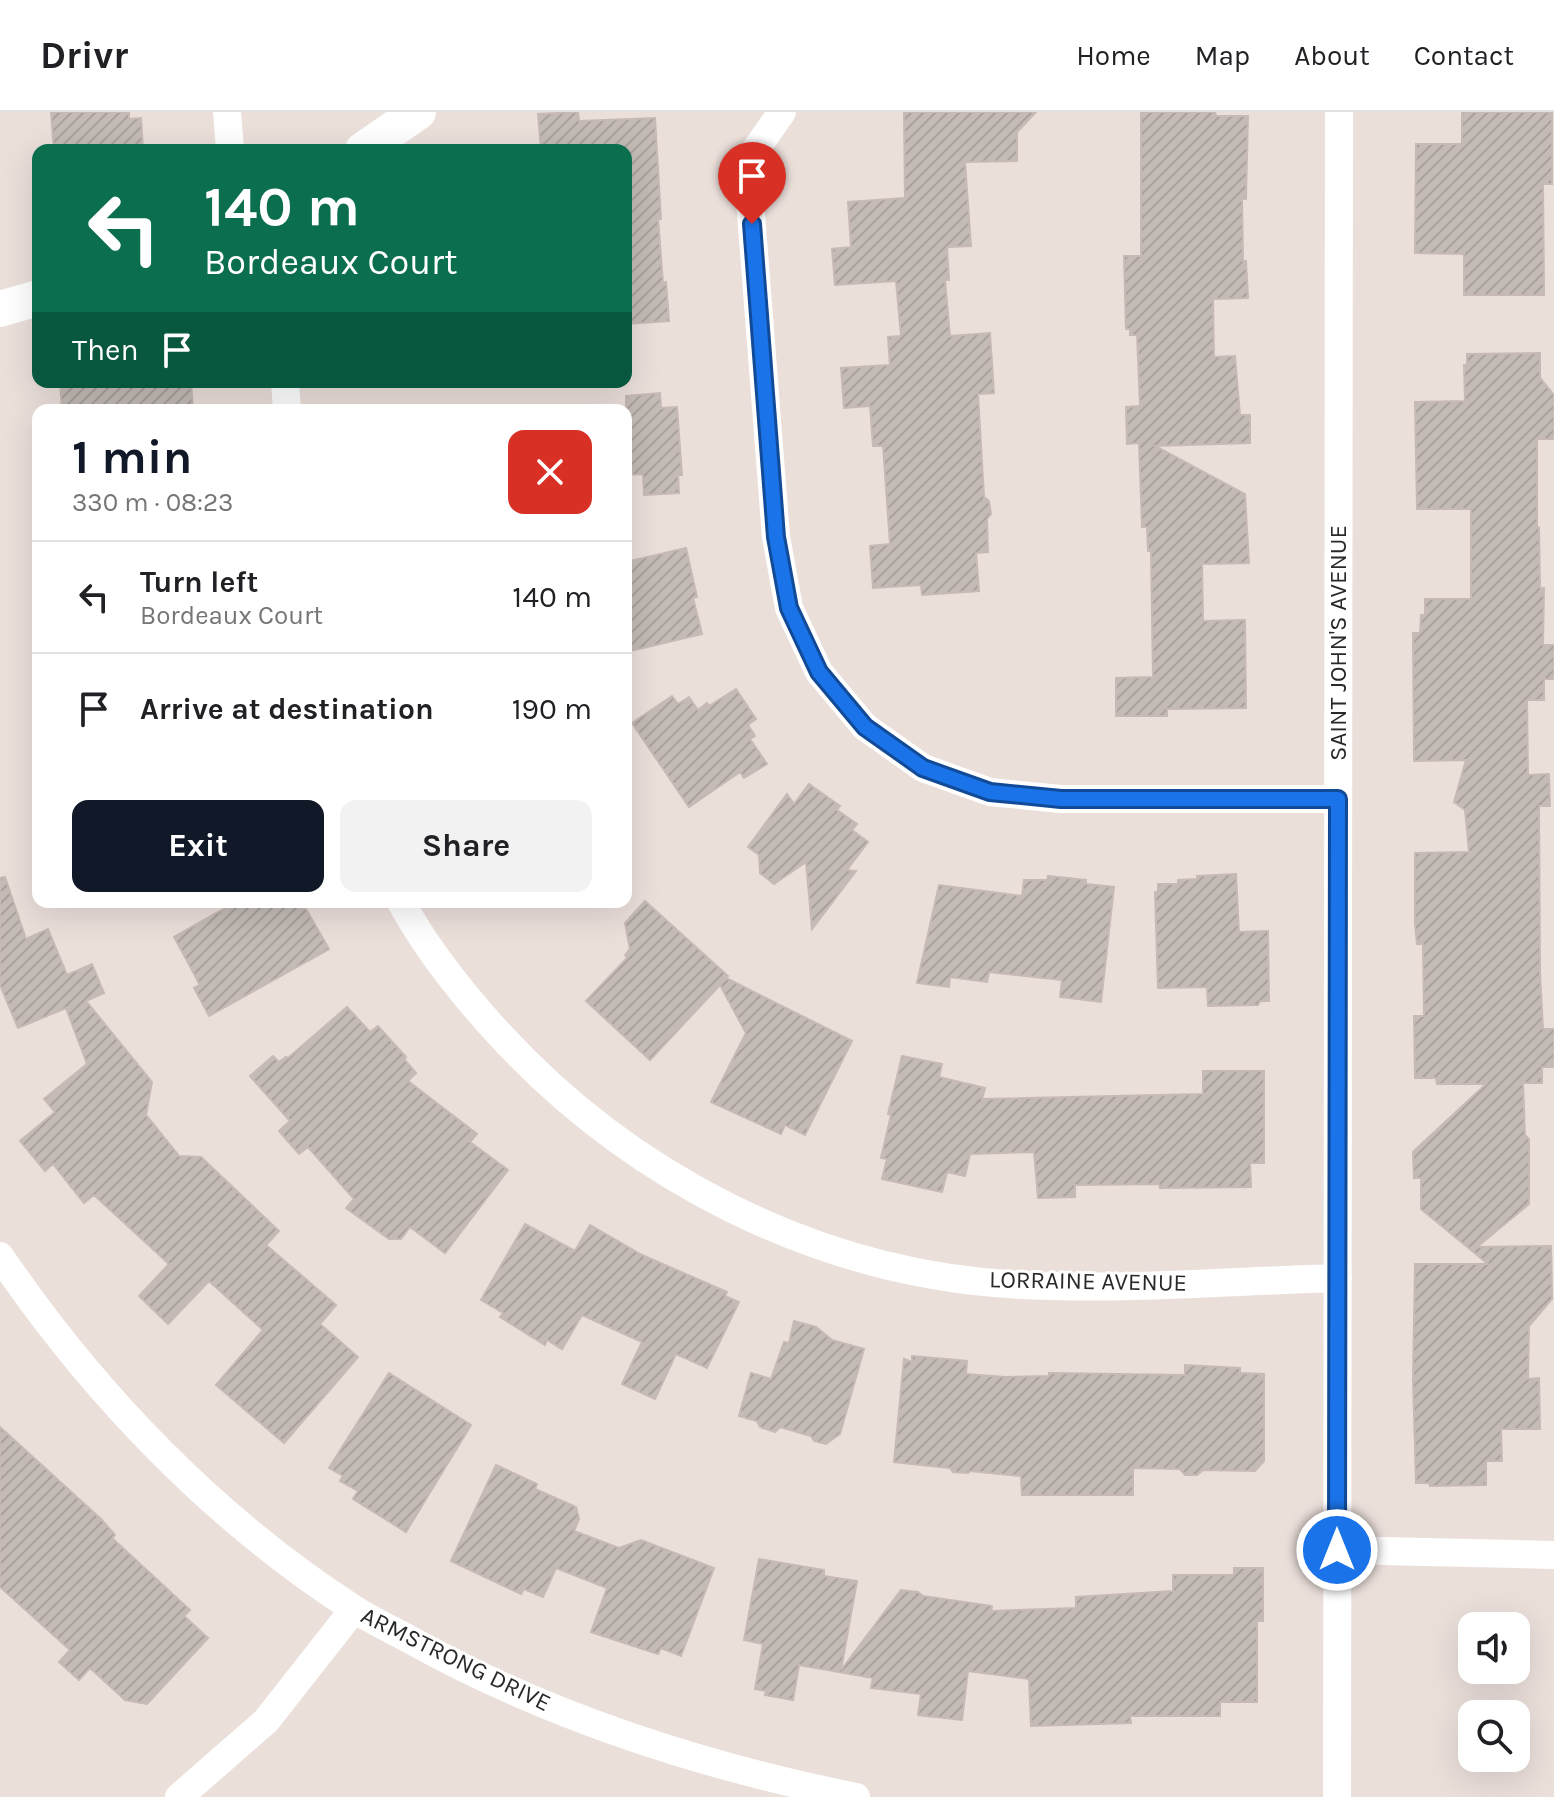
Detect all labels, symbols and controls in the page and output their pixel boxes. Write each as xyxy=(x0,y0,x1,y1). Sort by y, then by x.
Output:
text: Drivr xyxy=(40,33,128,78)
text: Home xyxy=(1076,39,1151,72)
text: Map xyxy=(1195,39,1250,72)
text: About xyxy=(1294,39,1370,72)
text: Contact xyxy=(1414,39,1514,72)
pin xyxy=(718,142,786,224)
icon: arrive xyxy=(730,154,774,198)
text: 140 m xyxy=(204,174,360,239)
icon: left xyxy=(72,176,176,280)
text: Bordeaux Court xyxy=(204,241,458,283)
icon: arrive xyxy=(155,328,199,372)
text: Then xyxy=(72,332,139,368)
text: 1 min xyxy=(72,429,192,485)
button: close xyxy=(508,430,592,514)
text: 330 m · 08:23 xyxy=(72,487,233,518)
street label: SAINT JOHN'S AVENUE xyxy=(1324,525,1352,761)
text: Turn left xyxy=(140,564,258,600)
icon: left xyxy=(72,575,116,619)
text: 140 m xyxy=(512,579,592,615)
text: Bordeaux Court xyxy=(140,600,323,631)
icon: arrive xyxy=(72,687,116,731)
text: Arrive at destination xyxy=(140,691,434,727)
text: 190 m xyxy=(512,691,592,727)
button: Exit xyxy=(72,800,324,892)
button: Share xyxy=(340,800,592,892)
street label: LORRAINE AVENUE xyxy=(989,1265,1187,1297)
position arrow xyxy=(1295,1508,1379,1592)
street label: ARMSTRONG DRIVE xyxy=(357,1601,555,1717)
map controls xyxy=(1458,1612,1530,1772)
button: sound xyxy=(1458,1612,1530,1684)
button: search xyxy=(1458,1700,1530,1772)

